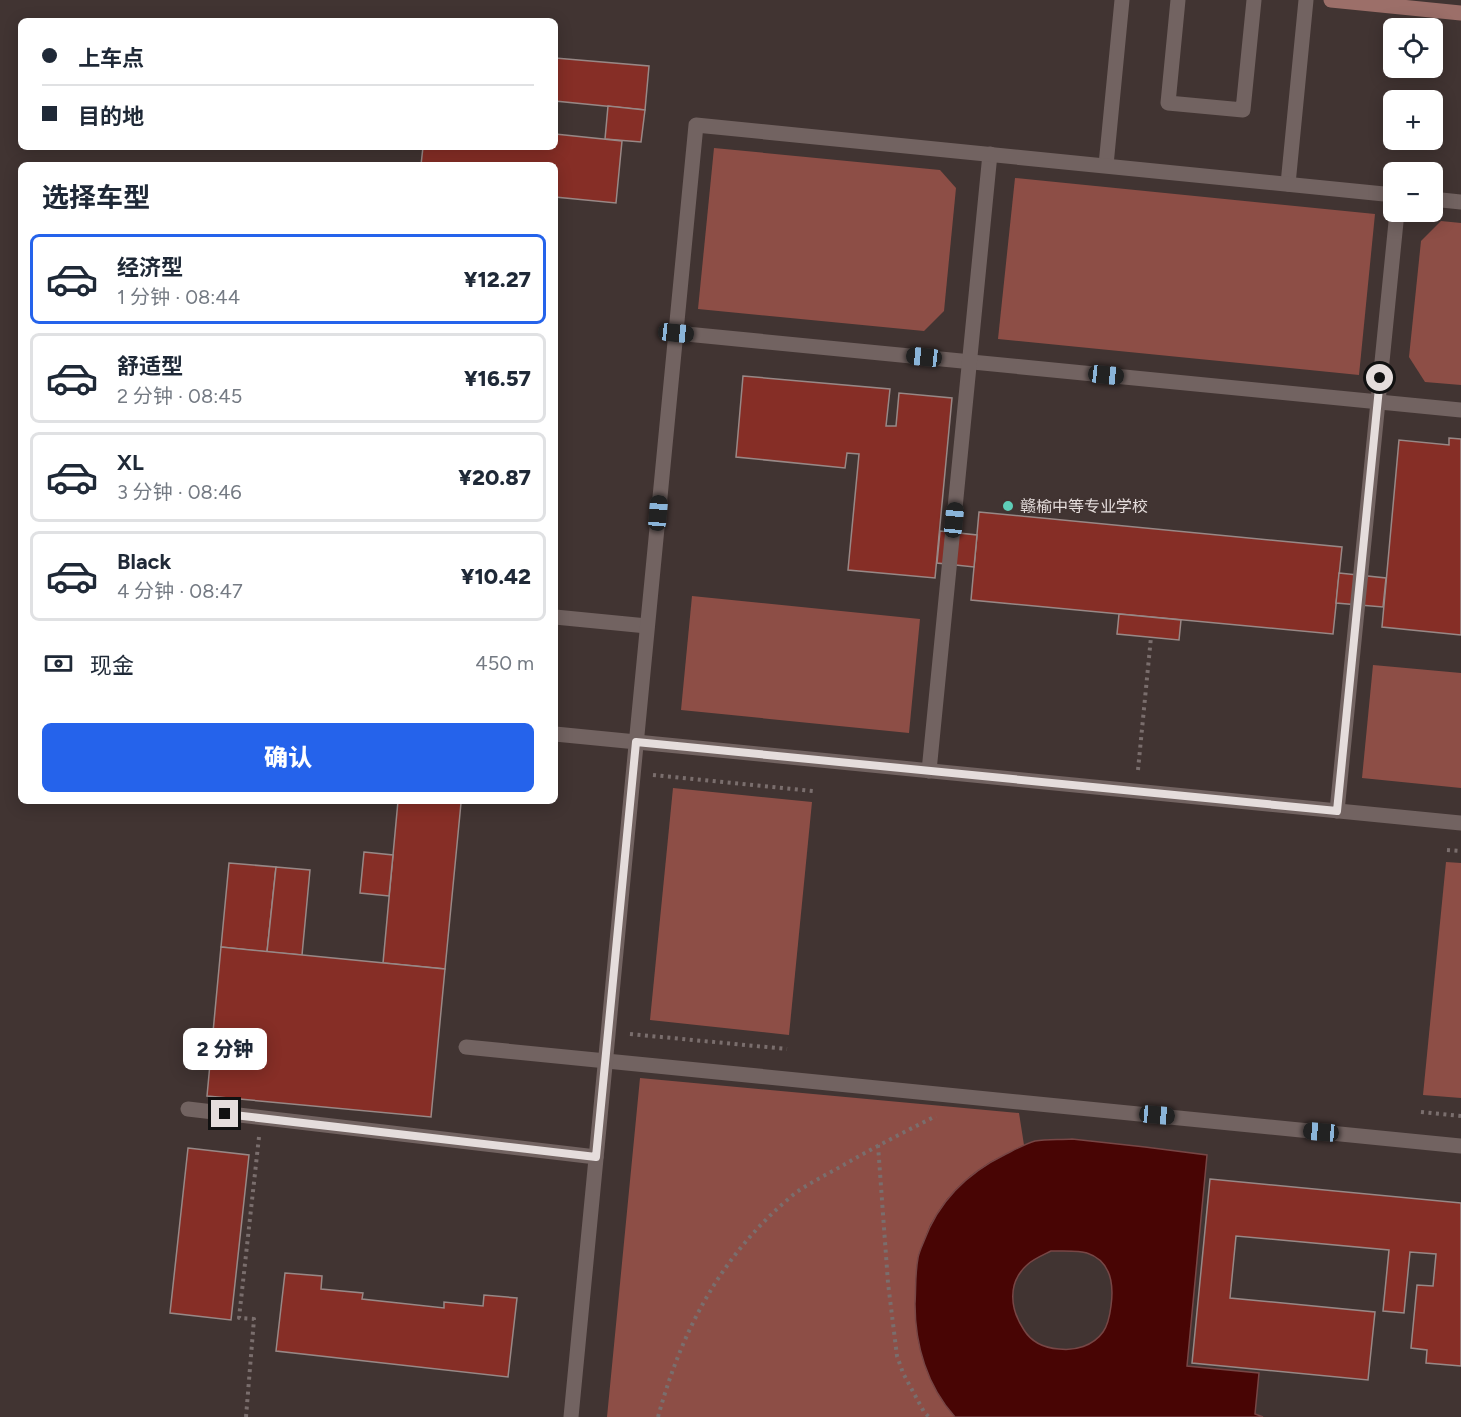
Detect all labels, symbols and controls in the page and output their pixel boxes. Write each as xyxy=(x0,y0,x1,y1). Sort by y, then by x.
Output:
map controls xyxy=(1383,18,1443,222)
button: locate xyxy=(1383,18,1443,78)
text: 上车点 xyxy=(78,45,144,72)
button: + xyxy=(1383,90,1443,150)
text: 目的地 xyxy=(78,103,144,130)
button: − xyxy=(1383,162,1443,222)
text: 选择车型 xyxy=(42,181,150,214)
icon: car xyxy=(45,252,99,306)
text: 经济型 xyxy=(117,254,183,281)
text: ¥12.27 xyxy=(464,266,531,293)
text: 1 分钟 · 08:44 xyxy=(117,285,240,309)
car xyxy=(657,322,695,344)
car xyxy=(905,346,943,368)
icon: car xyxy=(45,351,99,405)
text: 舒适型 xyxy=(117,353,183,380)
car xyxy=(1087,364,1125,386)
route start xyxy=(1366,364,1393,391)
text: ¥16.57 xyxy=(464,365,531,392)
text: 2 分钟 · 08:45 xyxy=(117,384,242,408)
text: XL xyxy=(117,449,144,476)
icon: car xyxy=(45,450,99,504)
text: ¥20.87 xyxy=(458,464,531,491)
text: 3 分钟 · 08:46 xyxy=(117,480,242,504)
car xyxy=(647,494,669,532)
place label: 赣榆中等专业学校 xyxy=(1020,497,1148,516)
marker: 赣榆中等专业学校 xyxy=(1001,499,1015,513)
car xyxy=(943,501,965,539)
text: Black xyxy=(117,548,171,575)
icon: car xyxy=(45,549,99,603)
text: ¥10.42 xyxy=(461,563,531,590)
text: 4 分钟 · 08:47 xyxy=(117,579,243,603)
icon: cash xyxy=(42,647,75,680)
text: 450 m xyxy=(475,651,534,675)
text: 现金 xyxy=(90,652,134,679)
button: 确认 xyxy=(42,723,534,792)
callout: 2 分钟 xyxy=(183,1027,267,1069)
text: 2 分钟 xyxy=(197,1037,253,1061)
route end xyxy=(211,1100,238,1127)
car xyxy=(1138,1104,1176,1126)
car xyxy=(1302,1121,1340,1143)

